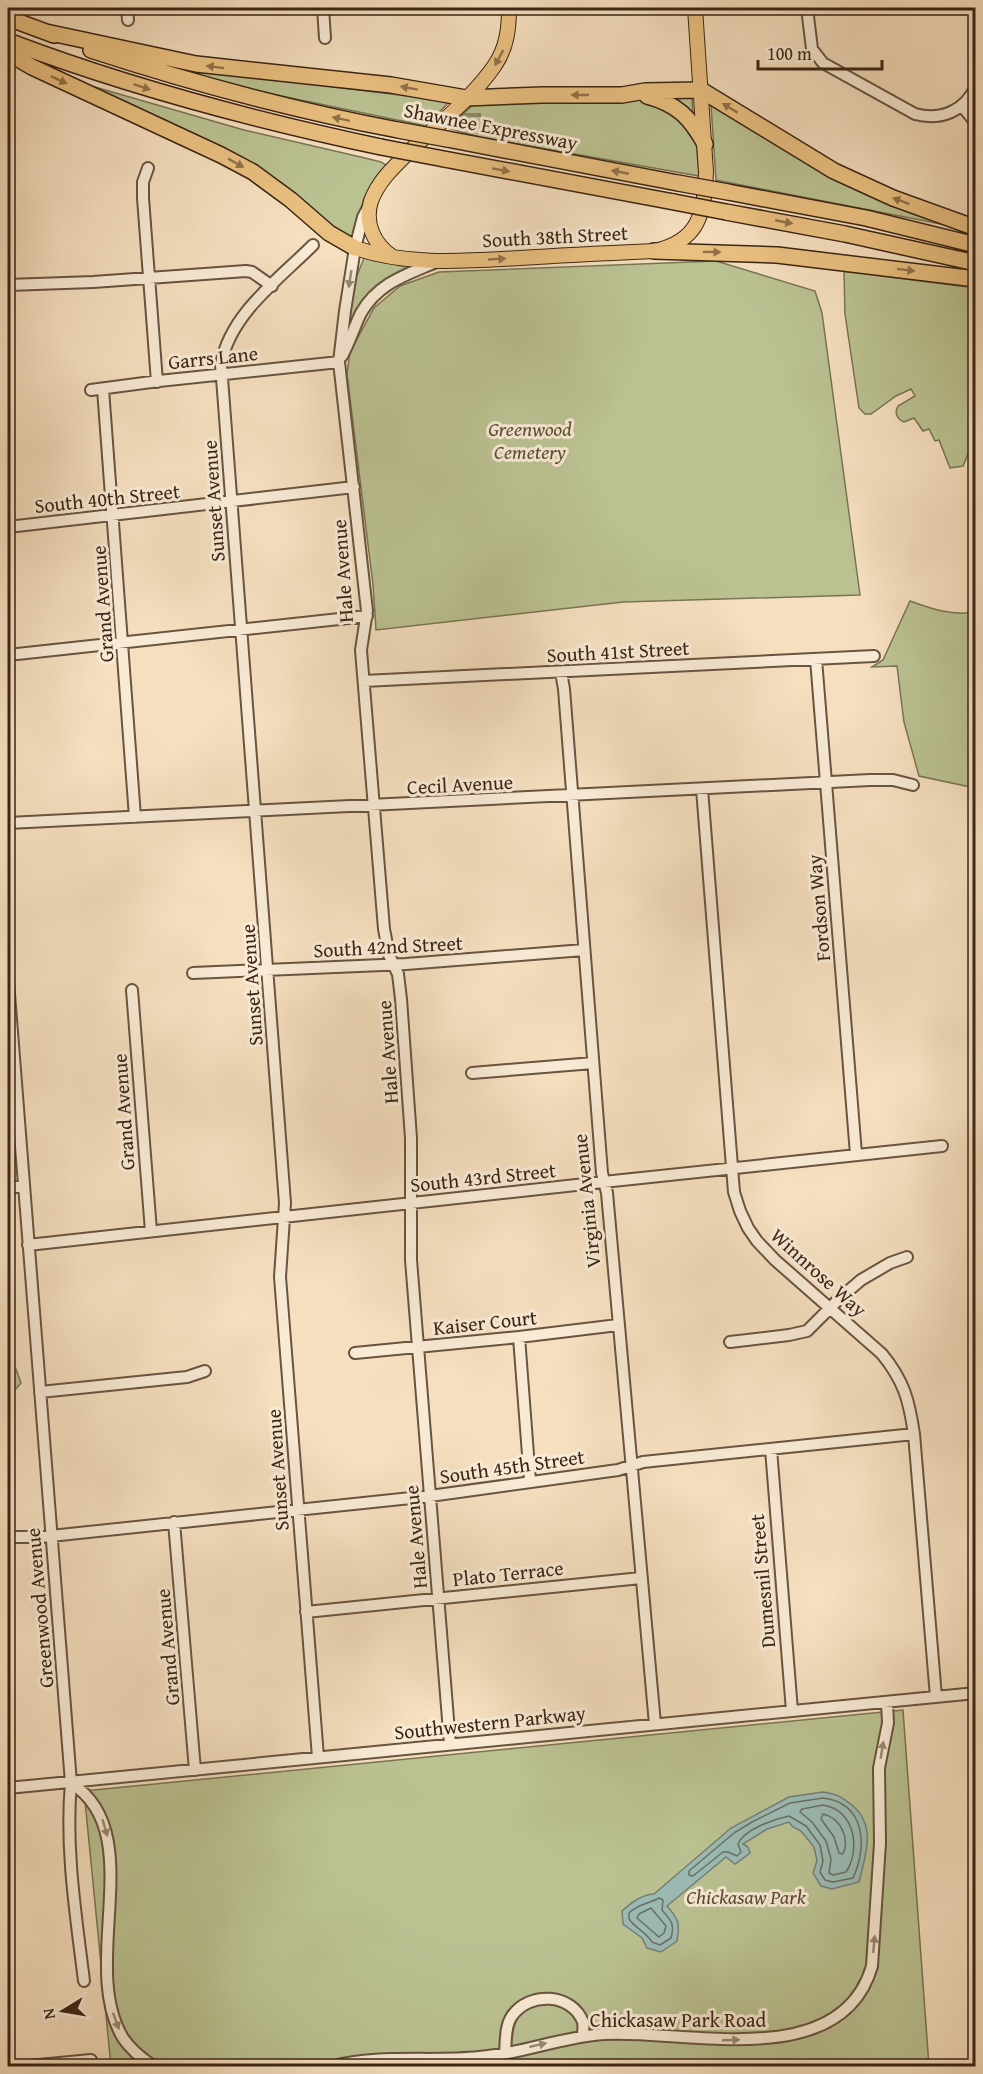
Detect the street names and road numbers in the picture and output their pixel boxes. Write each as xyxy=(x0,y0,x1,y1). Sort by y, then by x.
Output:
street label: Shawnee Expressway xyxy=(402,95,580,157)
street label: South 38th Street xyxy=(481,218,629,254)
street label: Garrs Lane xyxy=(167,338,259,376)
street label: Sunset Avenue xyxy=(194,439,232,563)
street label: South 40th Street xyxy=(33,476,181,520)
street label: Hale Avenue xyxy=(324,518,360,624)
street label: Grand Avenue xyxy=(83,545,121,663)
street label: South 41st Street xyxy=(546,633,690,669)
street label: Cecil Avenue xyxy=(406,767,514,801)
street label: Fordson Way xyxy=(799,853,837,963)
street label: Sunset Avenue xyxy=(232,923,270,1047)
street label: South 42nd Street xyxy=(313,928,463,964)
street label: Hale Avenue xyxy=(369,999,405,1105)
street label: Grand Avenue xyxy=(104,1053,142,1171)
street label: Virginia Avenue xyxy=(565,1133,607,1269)
street label: South 43rd Street xyxy=(409,1155,557,1199)
street label: Winnrose Way xyxy=(764,1221,874,1323)
street label: Kaiser Court xyxy=(432,1302,538,1342)
street label: Sunset Avenue xyxy=(258,1408,296,1532)
street label: South 45th Street xyxy=(438,1441,586,1491)
street label: Hale Avenue xyxy=(396,1484,434,1590)
street label: Dumesnil Street xyxy=(742,1513,782,1649)
street label: Greenwood Avenue xyxy=(18,1527,60,1689)
street label: Plato Terrace xyxy=(451,1553,565,1593)
street label: Grand Avenue xyxy=(147,1587,187,1707)
street label: Southwestern Parkway xyxy=(393,1698,587,1746)
street label: Chickasaw Park Road xyxy=(590,2005,767,2034)

